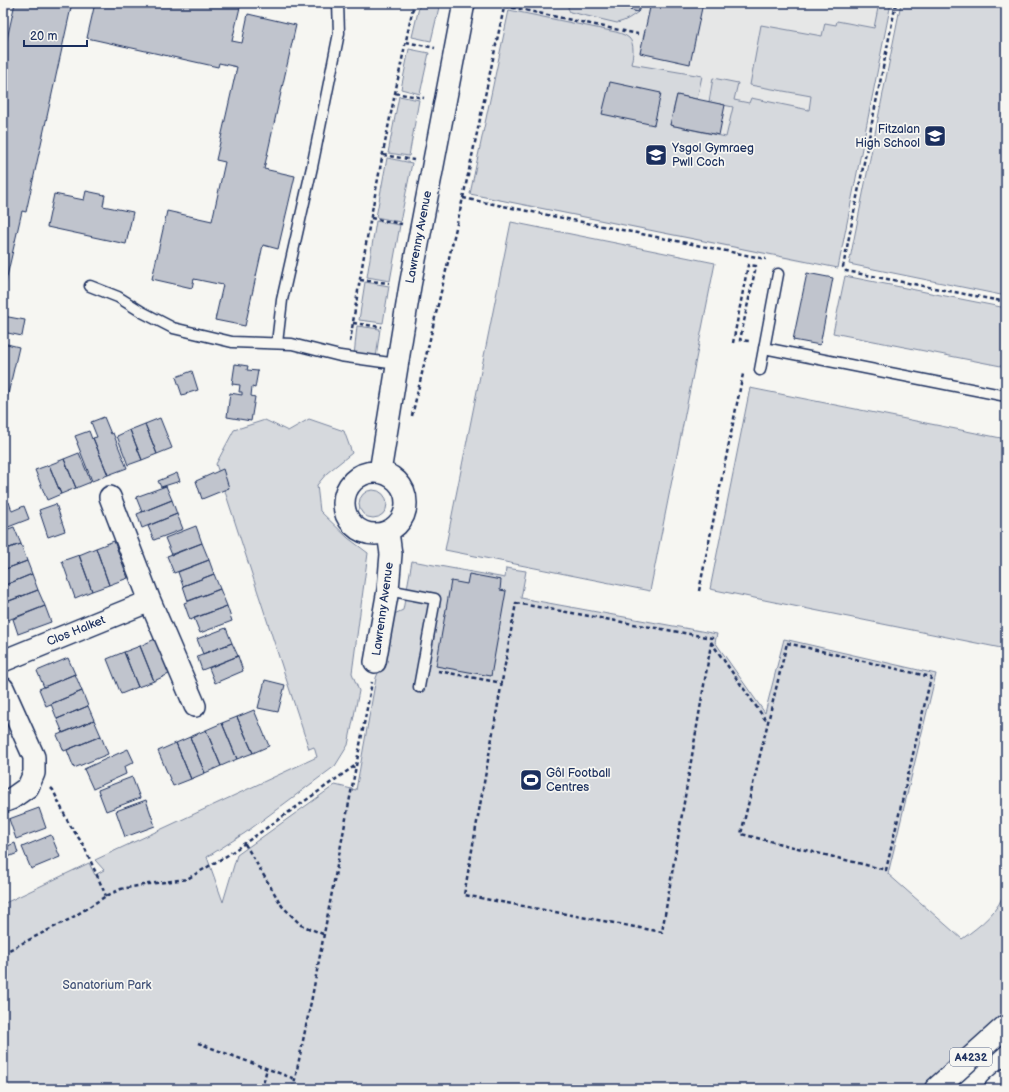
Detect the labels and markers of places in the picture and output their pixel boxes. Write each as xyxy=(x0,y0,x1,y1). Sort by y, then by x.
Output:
place label: Fitzalan High School xyxy=(855,122,920,151)
school or university icon: Fitzalan High School xyxy=(922,123,948,149)
place label: Ysgol Gymraeg Pwll Coch xyxy=(671,141,754,170)
school or university icon: Ysgol Gymraeg Pwll Coch xyxy=(643,142,669,168)
place label: Gôl Football Centres xyxy=(546,766,611,795)
sports icon: Gôl Football Centres xyxy=(518,767,544,793)

